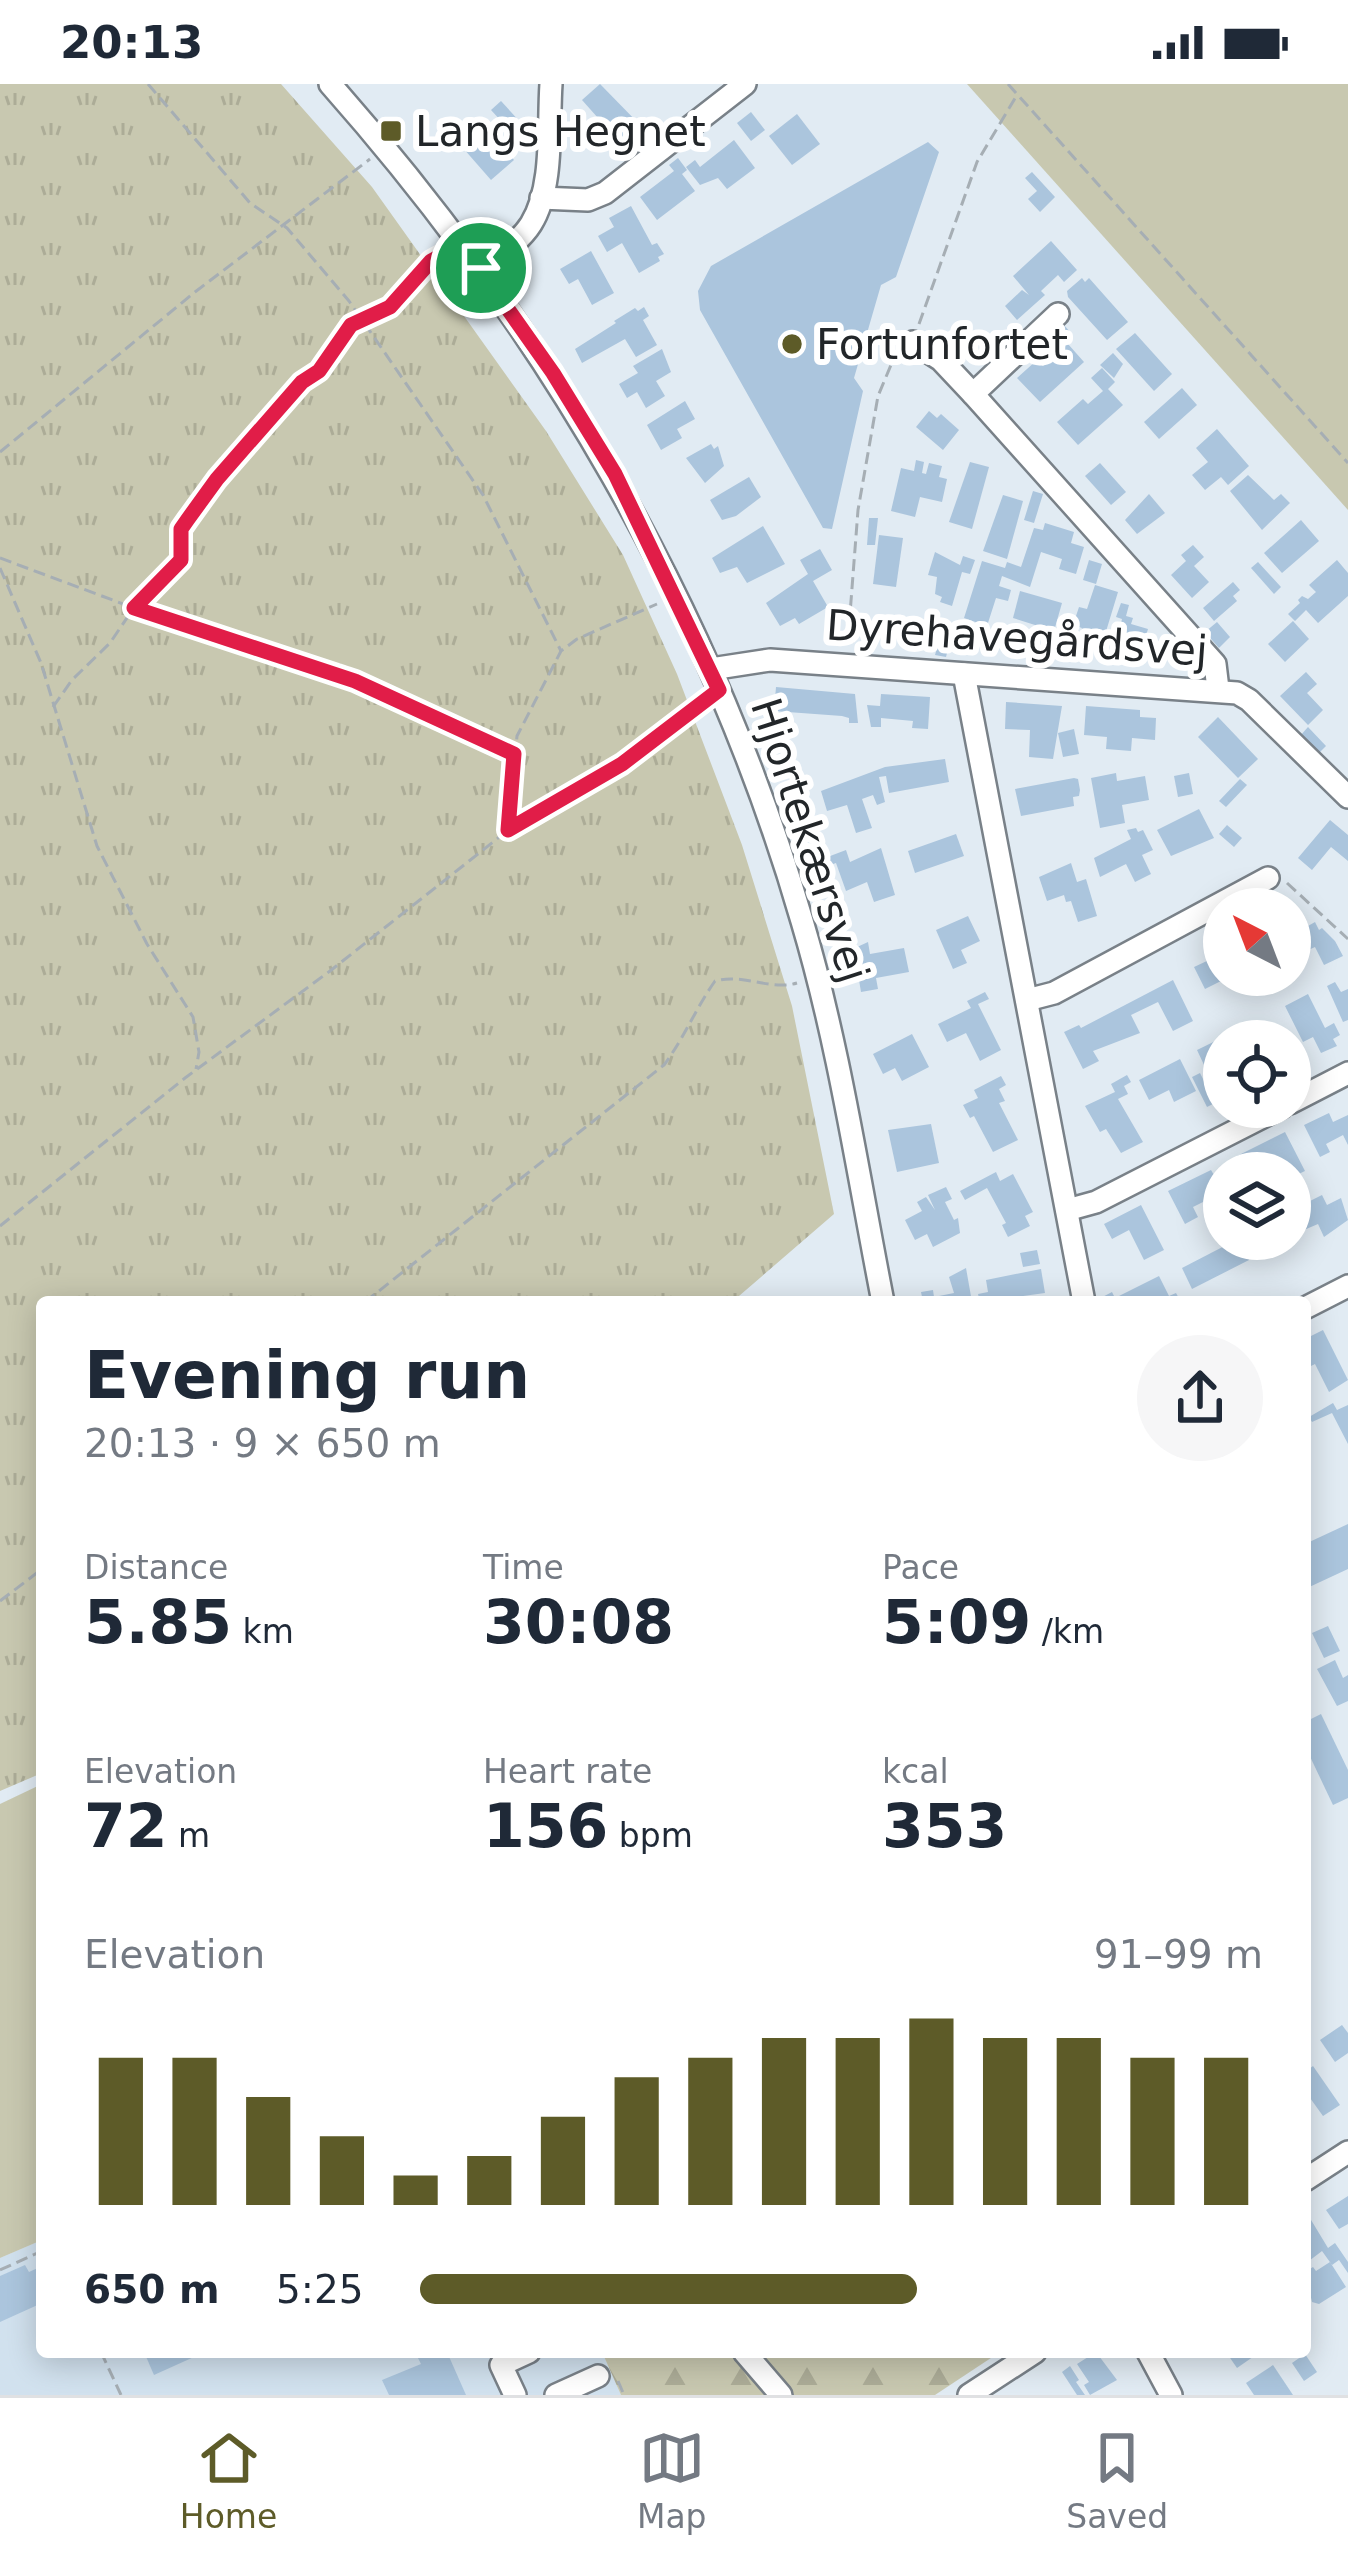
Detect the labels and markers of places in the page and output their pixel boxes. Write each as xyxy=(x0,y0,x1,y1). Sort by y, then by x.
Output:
place label: Langs Hegnet xyxy=(415,107,706,156)
marker: Langs Hegnet xyxy=(378,118,404,144)
pin xyxy=(430,217,532,319)
place label: Fortunfortet xyxy=(816,320,1068,369)
marker: Fortunfortet xyxy=(779,331,805,357)

